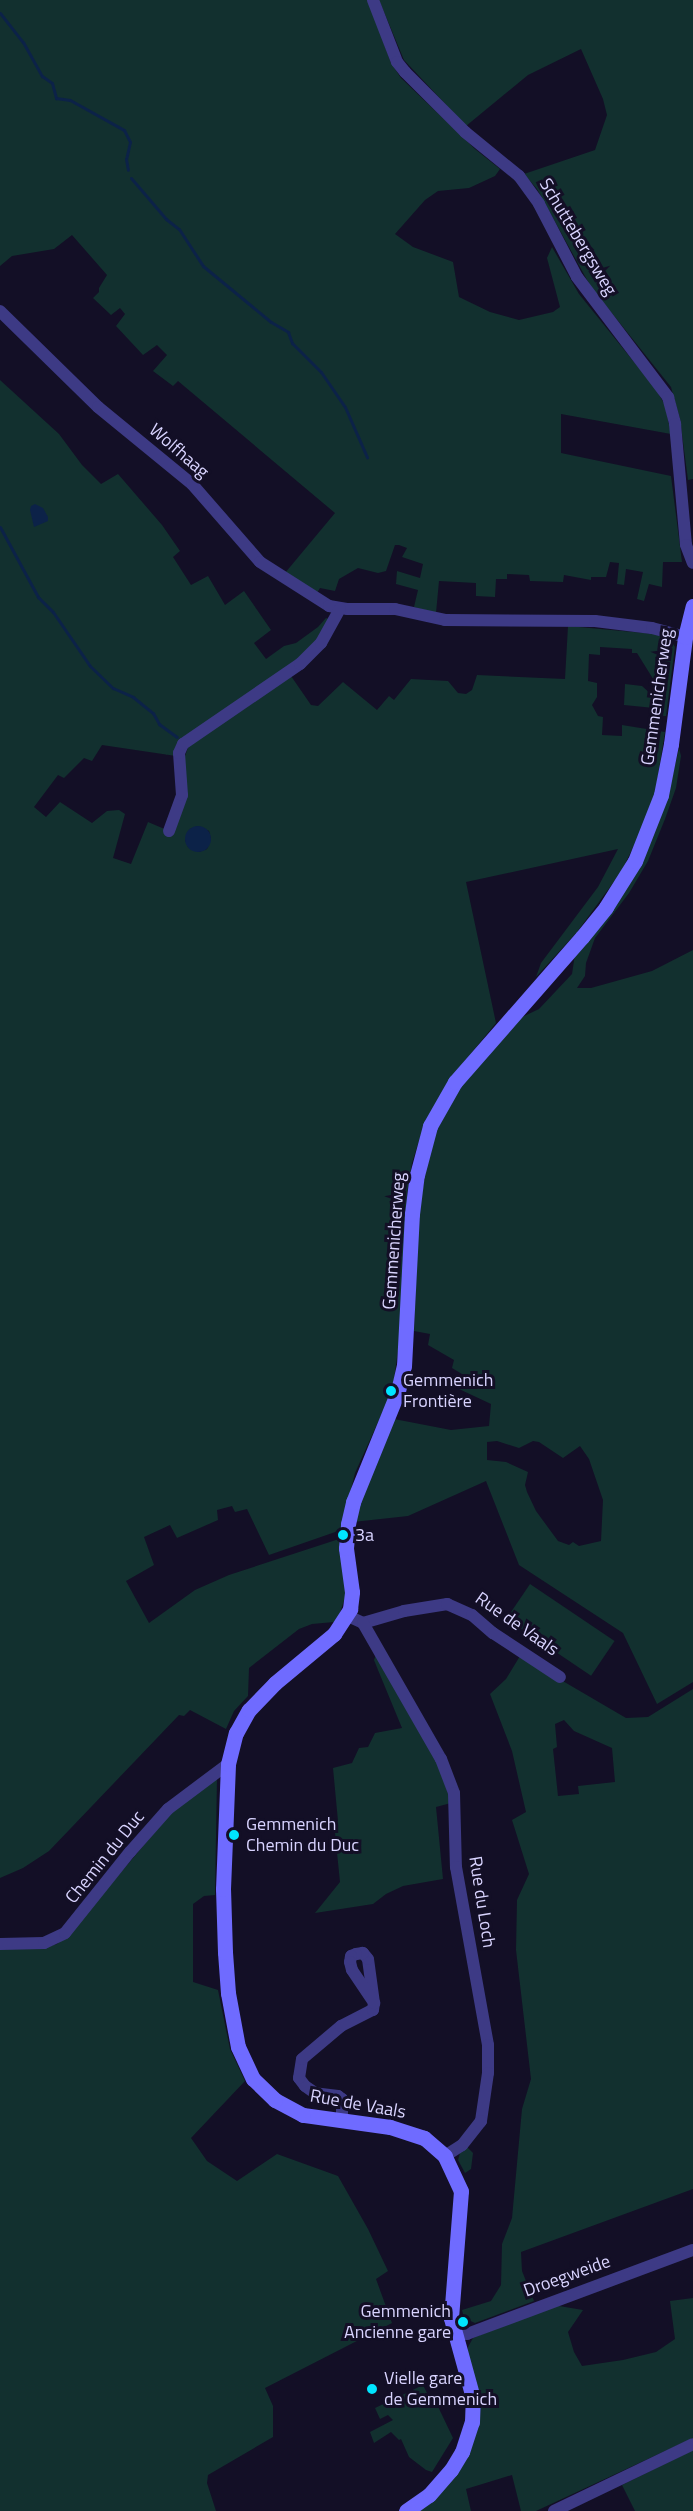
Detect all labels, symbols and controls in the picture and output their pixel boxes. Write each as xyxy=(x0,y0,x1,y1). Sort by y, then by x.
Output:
street label: Schuttebergsweg xyxy=(535,175,621,299)
street label: Wolfhaag xyxy=(145,419,213,483)
street label: Gemmenicherweg xyxy=(637,627,677,767)
street label: Gemmenicherweg xyxy=(378,1172,410,1310)
place label: Gemmenich Frontière xyxy=(403,1370,493,1412)
marker: Gemmenich Frontière xyxy=(384,1384,398,1398)
place label: 3a xyxy=(355,1524,374,1546)
marker: 3a xyxy=(336,1528,350,1542)
street label: Rue de Vaals xyxy=(471,1587,563,1661)
street label: Chemin du Duc xyxy=(61,1806,149,1908)
place label: Gemmenich Chemin du Duc xyxy=(246,1814,359,1856)
marker: Gemmenich Chemin du Duc xyxy=(227,1828,241,1842)
street label: Rue du Loch xyxy=(464,1855,500,1949)
street label: Rue de Vaals xyxy=(308,2085,408,2123)
street label: Droegweide xyxy=(521,2250,613,2302)
place label: Gemmenich Ancienne gare xyxy=(344,2301,451,2344)
marker: Gemmenich Ancienne gare xyxy=(456,2315,470,2329)
place label: Vielle gare de Gemmenich xyxy=(384,2368,497,2410)
marker: Vielle gare de Gemmenich xyxy=(365,2382,379,2396)

